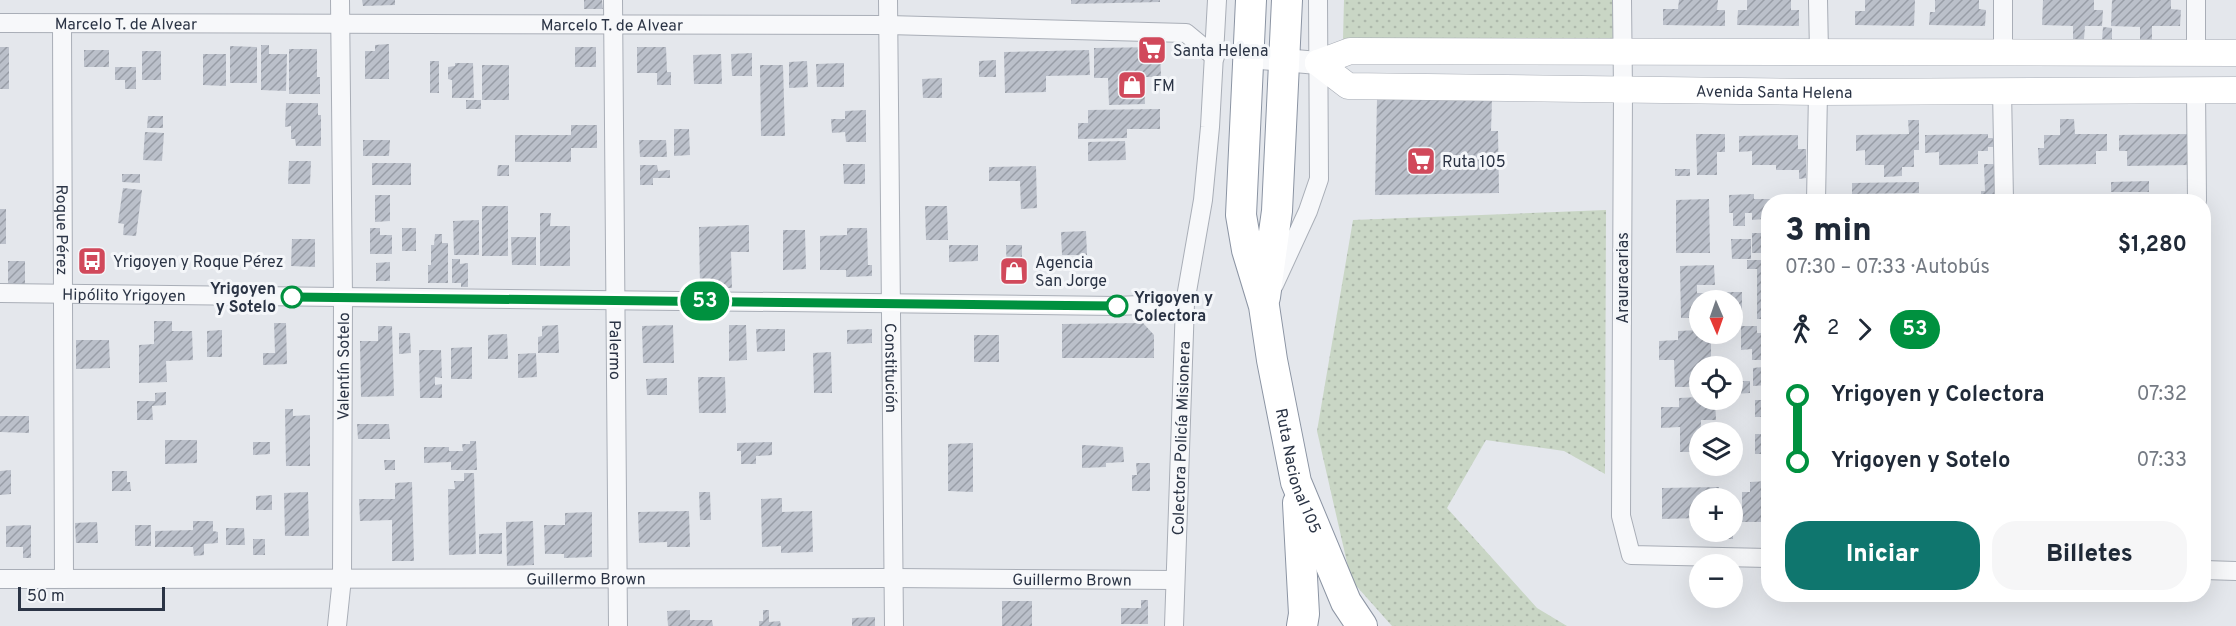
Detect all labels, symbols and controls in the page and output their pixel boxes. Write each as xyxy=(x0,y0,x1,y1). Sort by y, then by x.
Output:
street label: Marcelo T. de Alvear xyxy=(55,15,197,35)
street label: Marcelo T. de Alvear xyxy=(541,16,683,37)
supermarket icon: Santa Helena xyxy=(1136,34,1168,66)
place label: Santa Helena xyxy=(1173,42,1268,62)
shop icon: FM xyxy=(1116,69,1148,101)
place label: FM xyxy=(1153,77,1175,97)
street label: Avenida Santa Helena xyxy=(1696,82,1853,104)
supermarket icon: Ruta 105 xyxy=(1405,145,1437,177)
place label: Ruta 105 xyxy=(1442,153,1506,173)
street label: Roque Pérez xyxy=(51,185,71,275)
text: 3 min xyxy=(1785,211,1872,253)
street label: Arauracarias xyxy=(1614,232,1634,324)
text: $1,280 xyxy=(2118,232,2187,259)
bus stop icon: Yrigoyen y Roque Pérez xyxy=(76,245,108,277)
place label: Yrigoyen y Roque Pérez xyxy=(113,253,284,273)
place label: Agencia San Jorge xyxy=(1035,254,1107,292)
shop icon: Agencia San Jorge xyxy=(998,255,1030,287)
text: 07:30 – 07:33 · Autobús xyxy=(1785,255,1990,281)
place label: Yrigoyen y Sotelo xyxy=(210,280,276,318)
line badge: 53 xyxy=(678,282,732,320)
street label: Hipólito Yrigoyen xyxy=(62,286,186,307)
marker: Yrigoyen y Sotelo xyxy=(281,286,303,308)
text: 53 xyxy=(692,288,718,315)
place label: Yrigoyen y Colectora xyxy=(1134,289,1213,327)
north arrow xyxy=(1689,290,1743,344)
map controls xyxy=(1689,290,1743,608)
marker: Yrigoyen y Colectora xyxy=(1106,295,1128,317)
street label: Valentín Sotelo xyxy=(335,312,355,420)
icon: walk xyxy=(1785,313,1818,346)
icon: forward xyxy=(1848,313,1881,346)
text: 2 xyxy=(1827,316,1839,342)
text: 53 xyxy=(1902,316,1928,343)
street label: Palermo xyxy=(604,320,624,380)
street label: Constitución xyxy=(879,323,900,413)
street label: Colectora Policía Misionera xyxy=(1169,341,1196,536)
button: locate xyxy=(1689,356,1743,410)
text: Yrigoyen y Colectora xyxy=(1831,382,2045,409)
text: 07:32 xyxy=(2137,382,2187,408)
street label: Ruta Nacional 105 xyxy=(1270,407,1324,537)
button: layers xyxy=(1689,422,1743,476)
text: Yrigoyen y Sotelo xyxy=(1831,448,2010,475)
text: 07:33 xyxy=(2137,448,2187,474)
button: + xyxy=(1689,488,1743,542)
button: Iniciar xyxy=(1785,521,1980,590)
button: Billetes xyxy=(1992,521,2187,590)
button: − xyxy=(1689,554,1743,608)
street label: Guillermo Brown xyxy=(526,570,646,590)
street label: Guillermo Brown xyxy=(1012,571,1132,592)
scale bar xyxy=(18,584,165,612)
text: 50 m xyxy=(27,587,65,607)

